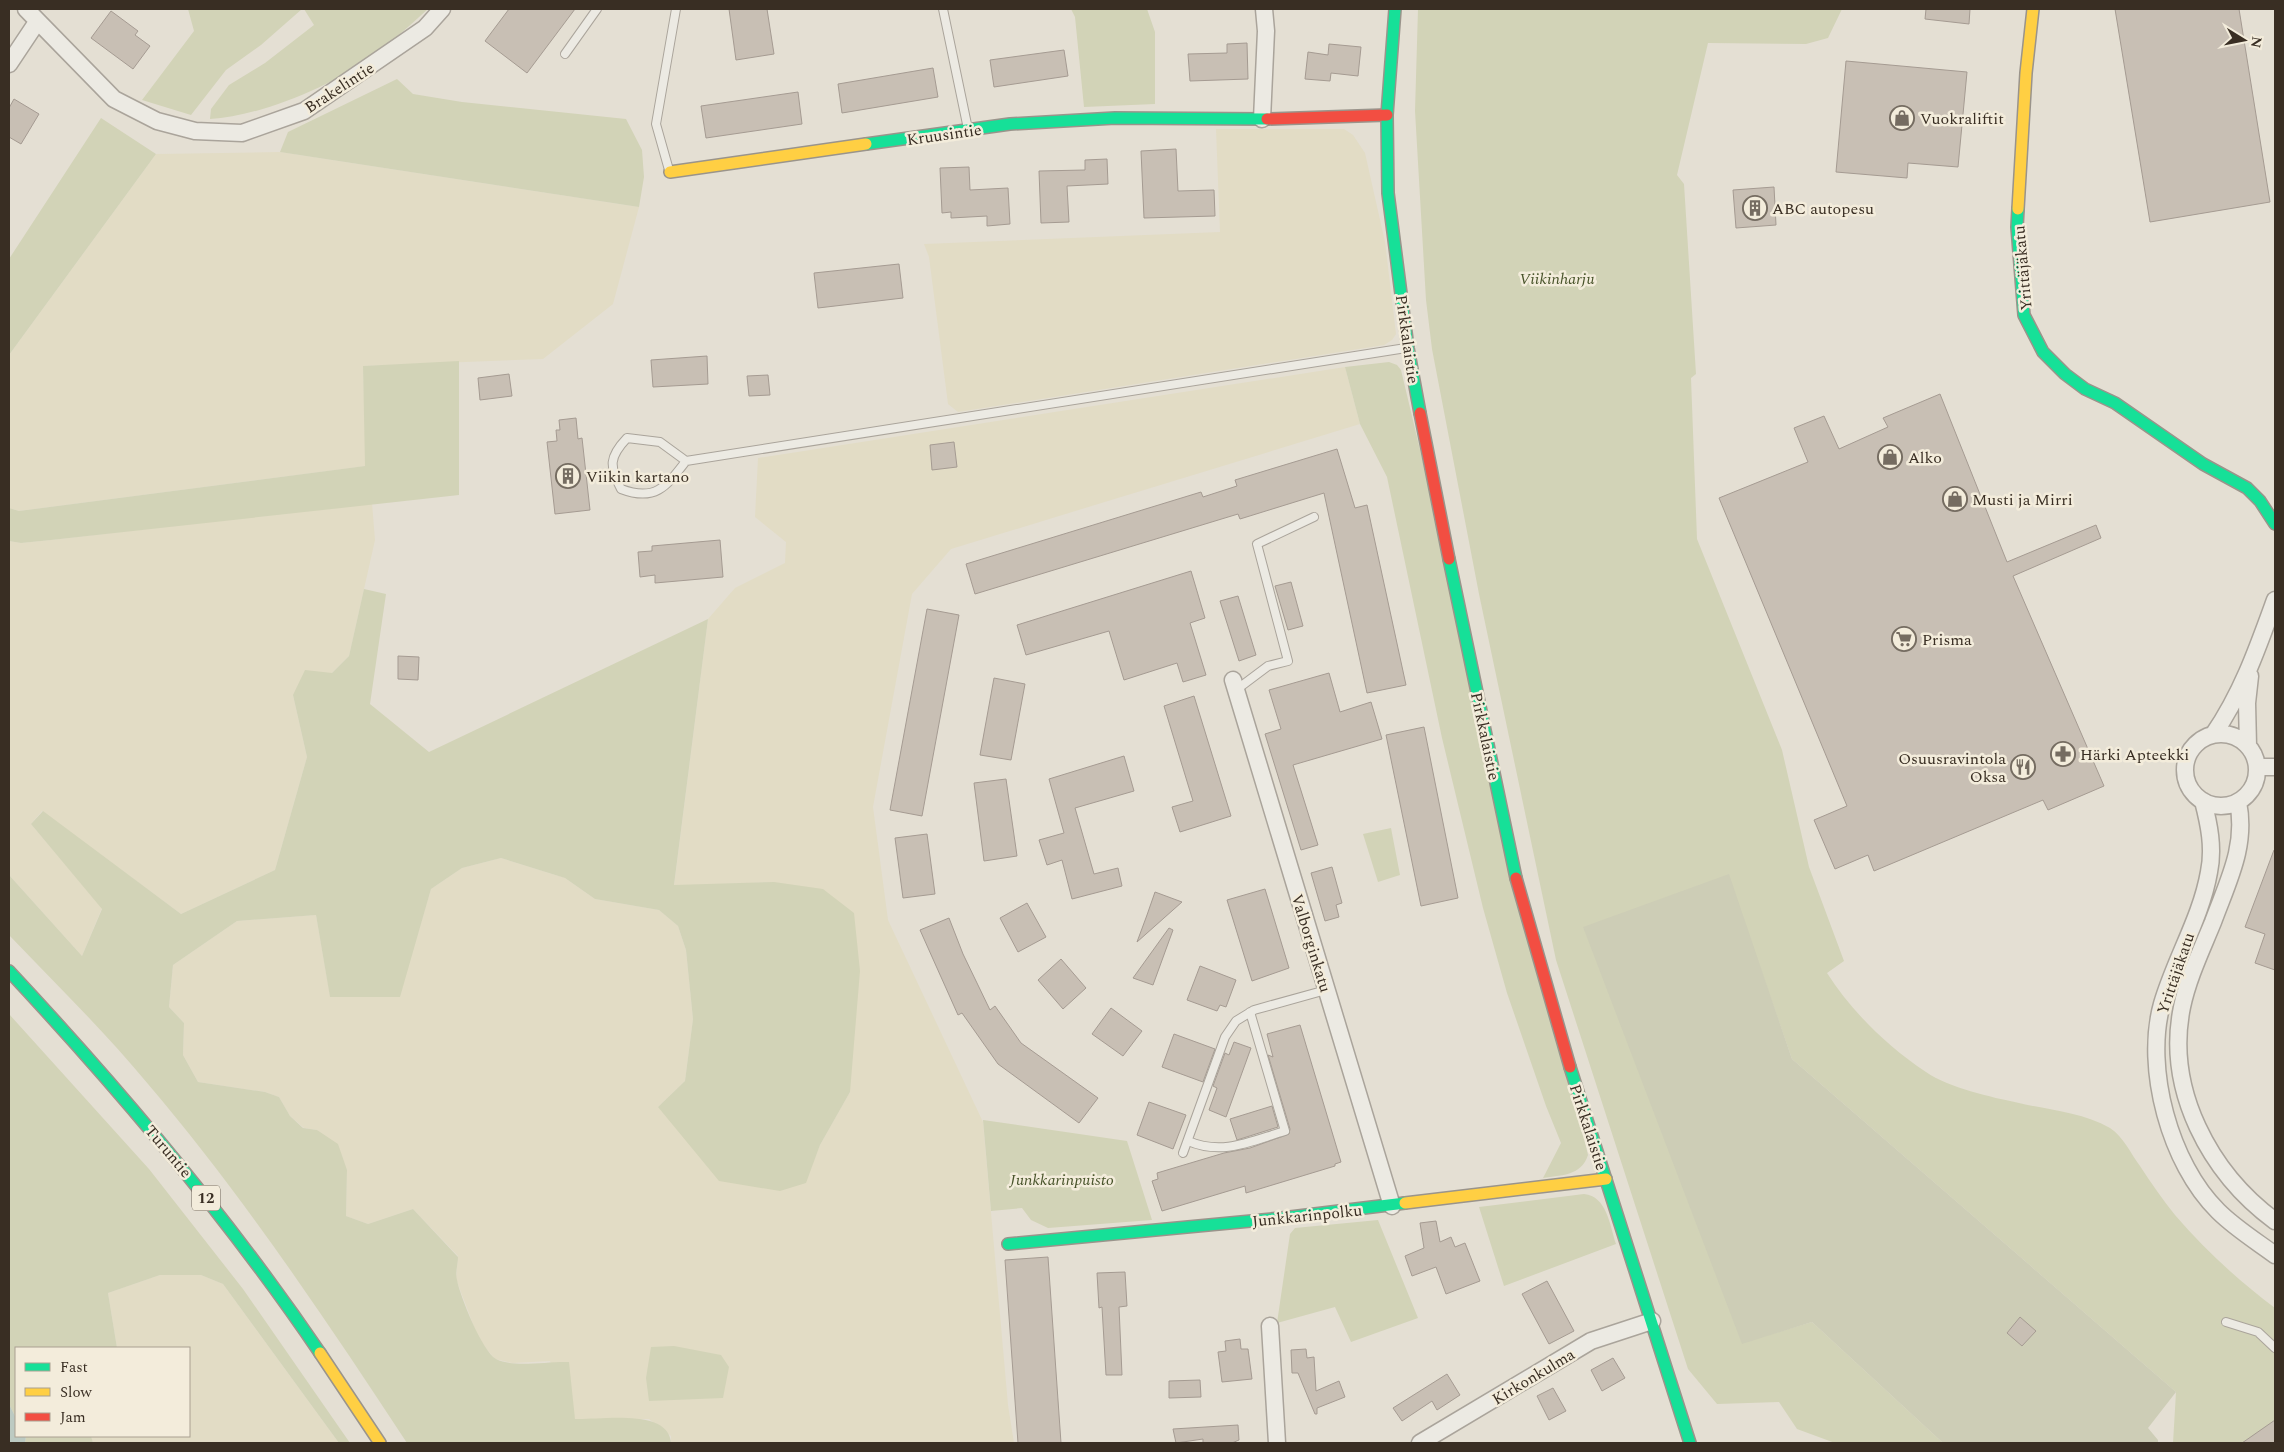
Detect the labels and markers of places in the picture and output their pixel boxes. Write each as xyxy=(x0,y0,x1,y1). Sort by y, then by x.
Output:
shop icon: Vuokraliftit xyxy=(1889,105,1915,131)
place label: Vuokraliftit xyxy=(1920,107,2004,131)
building icon: ABC autopesu xyxy=(1742,195,1768,221)
place label: ABC autopesu xyxy=(1772,197,1874,221)
shop icon: Alko xyxy=(1877,444,1903,470)
place label: Alko xyxy=(1908,446,1942,470)
building icon: Viikin kartano xyxy=(555,463,581,489)
place label: Viikin kartano xyxy=(586,465,689,489)
shop icon: Musti ja Mirri xyxy=(1942,486,1968,512)
place label: Musti ja Mirri xyxy=(1972,488,2073,512)
supermarket icon: Prisma xyxy=(1891,626,1917,652)
place label: Prisma xyxy=(1922,628,1972,652)
pharmacy icon: Härki Apteekki xyxy=(2050,741,2076,767)
place label: Härki Apteekki xyxy=(2080,743,2189,767)
place label: Osuusravintola Oksa xyxy=(1898,747,2006,789)
restaurant icon: Osuusravintola Oksa xyxy=(2010,754,2036,780)

